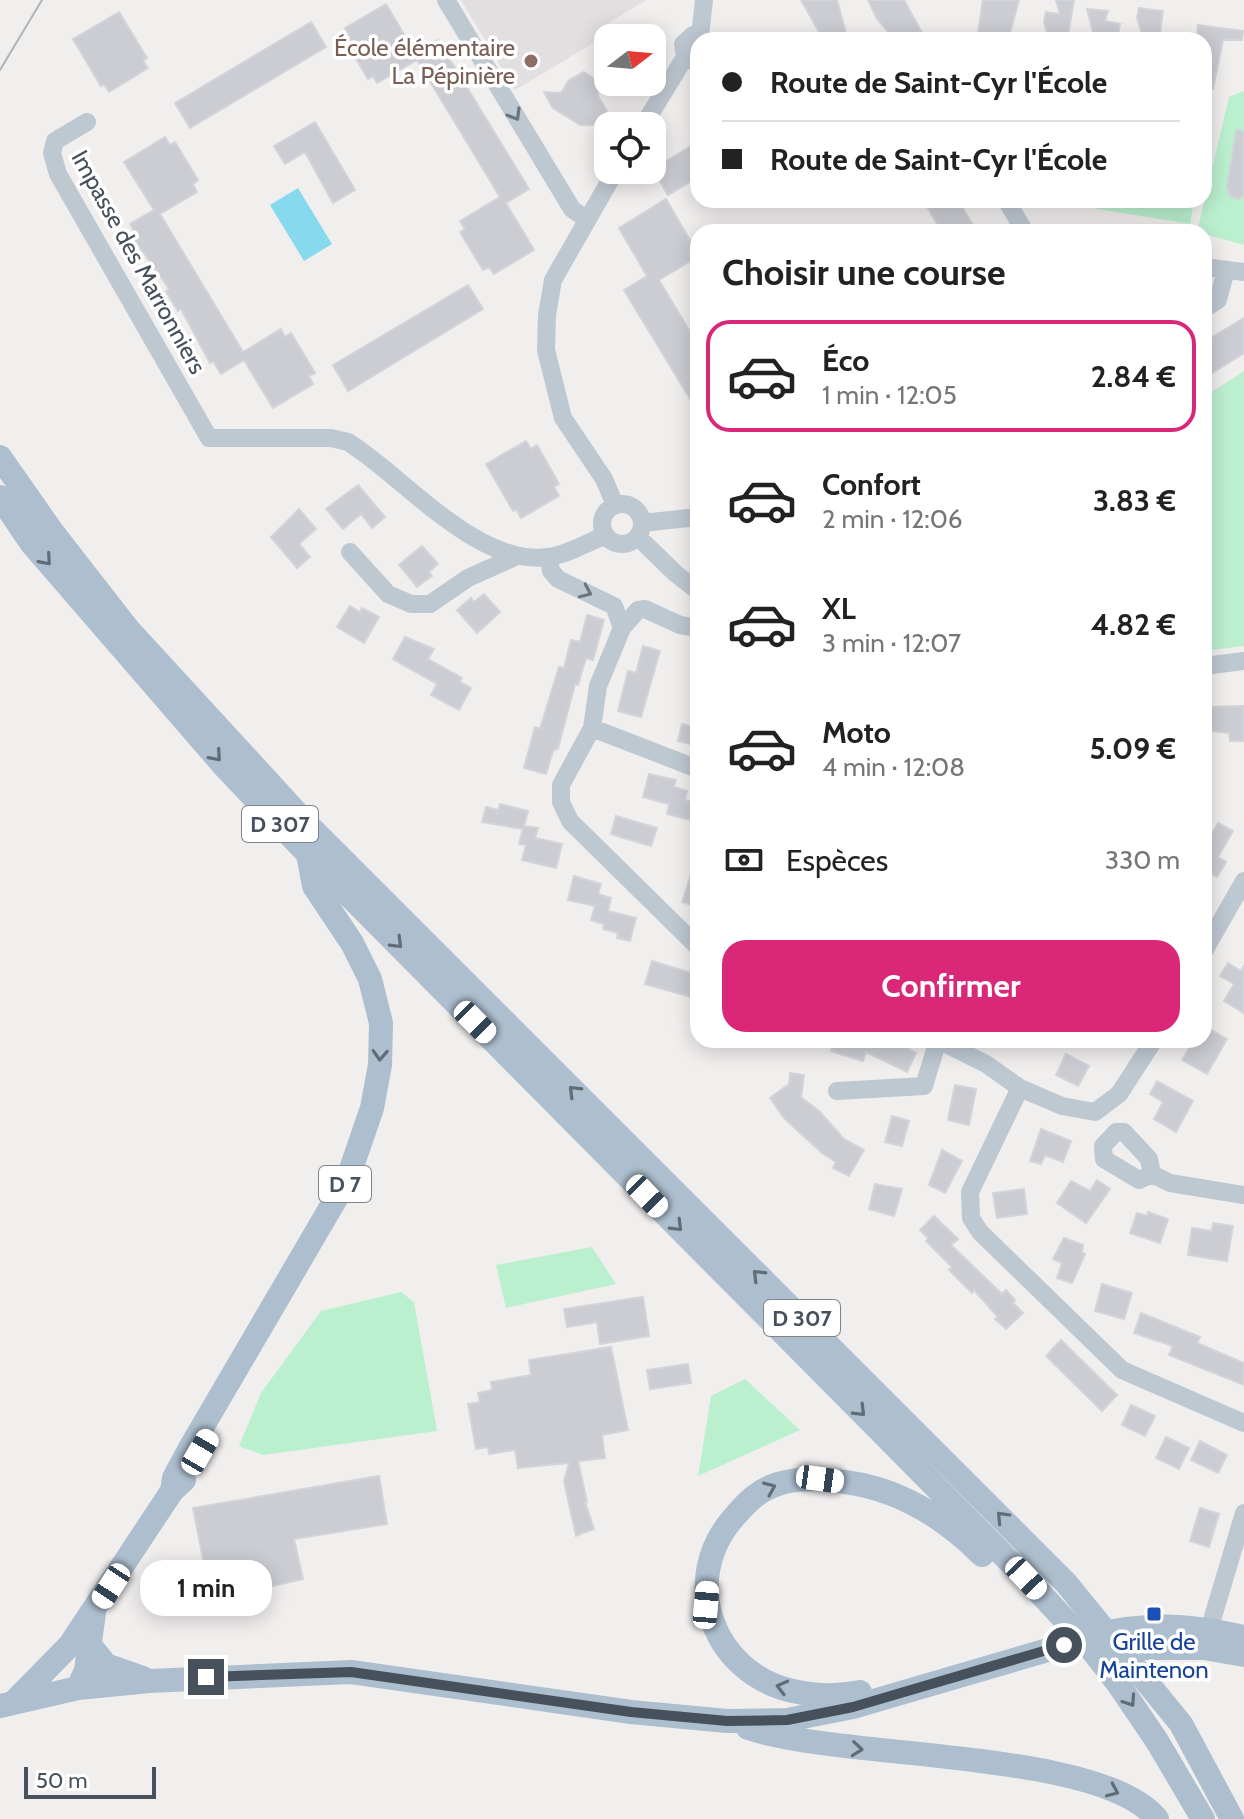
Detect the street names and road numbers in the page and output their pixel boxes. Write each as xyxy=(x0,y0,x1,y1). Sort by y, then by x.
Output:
street label: Impasse des Marronniers xyxy=(65,145,213,379)
road number: D 307 xyxy=(242,806,318,842)
road number: D 7 xyxy=(319,1166,371,1202)
road number: D 307 xyxy=(764,1300,840,1336)

